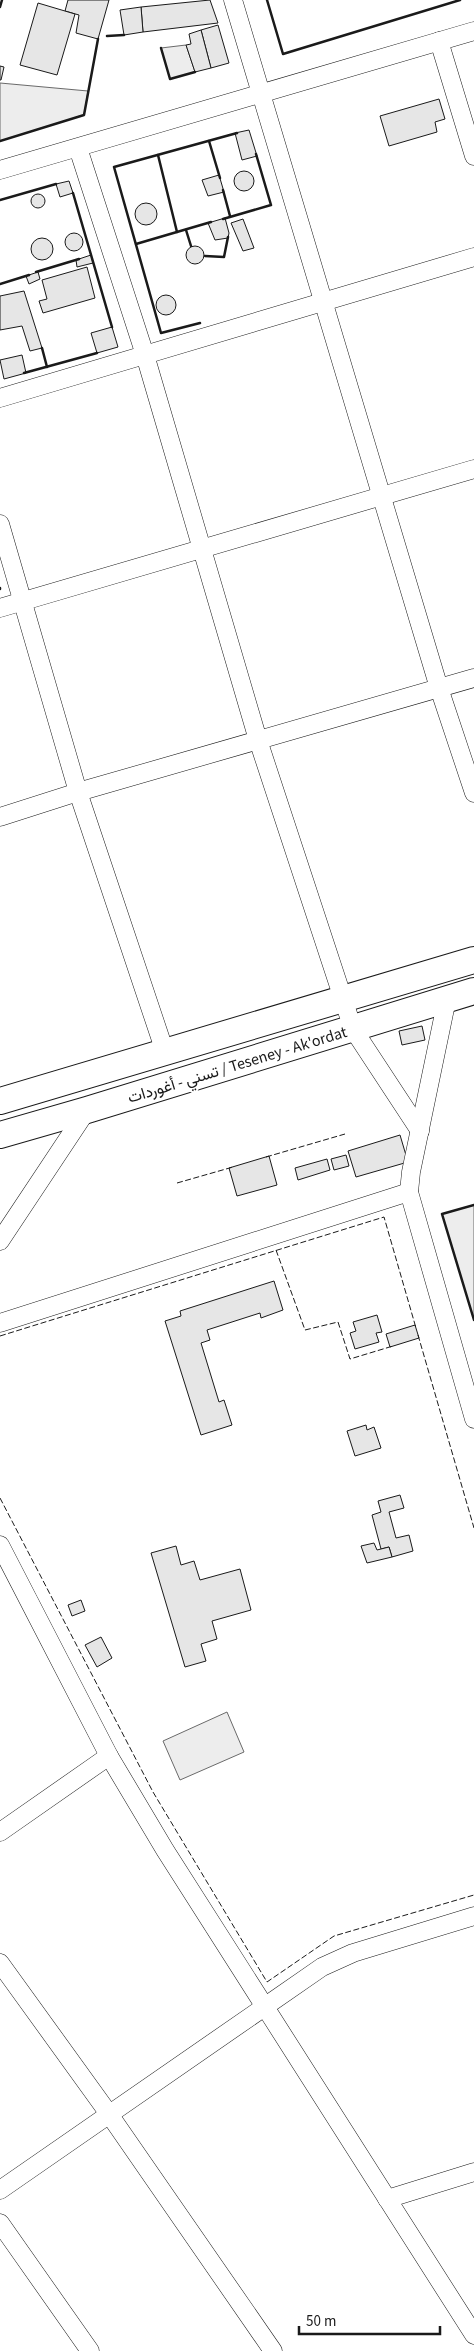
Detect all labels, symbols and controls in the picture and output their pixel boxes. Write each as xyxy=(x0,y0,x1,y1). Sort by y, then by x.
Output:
street label: تسني - أغوردات / Teseney - Ak'ordat xyxy=(125,1021,351,1111)
scale bar xyxy=(299,2304,440,2336)
text: 50 m xyxy=(306,2311,336,2332)

